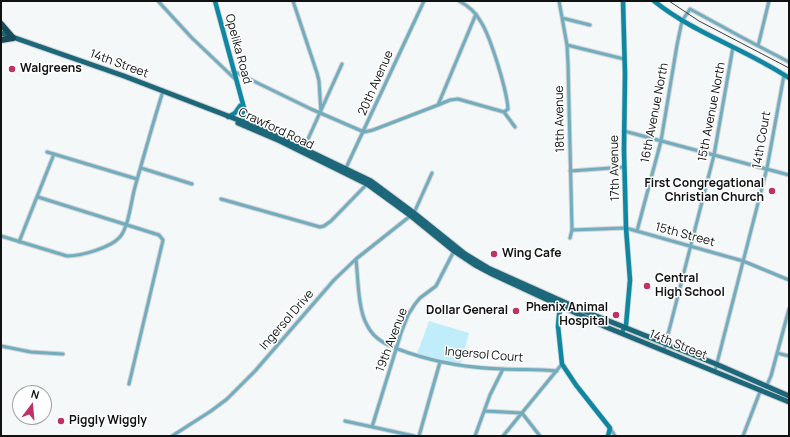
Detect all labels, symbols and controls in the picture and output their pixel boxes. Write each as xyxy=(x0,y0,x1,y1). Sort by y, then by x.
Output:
street label: Opelika Road xyxy=(222,12,254,86)
street label: 14th Street xyxy=(88,47,150,81)
street label: 20th Avenue xyxy=(355,48,397,118)
street label: 15th Avenue North xyxy=(695,61,729,163)
place label: Walgreens xyxy=(20,62,82,76)
street label: 16th Avenue North xyxy=(638,62,672,164)
marker: Walgreens xyxy=(7,64,17,74)
street label: 18th Avenue xyxy=(552,85,568,153)
street label: Crawford Road xyxy=(236,105,316,153)
street label: 14th Court xyxy=(750,110,774,170)
street label: 17th Avenue xyxy=(607,135,623,201)
place label: First Congregational Christian Church xyxy=(645,177,764,205)
marker: First Congregational Christian Church xyxy=(767,186,777,196)
street label: 15th Street xyxy=(654,220,716,250)
place label: Wing Cafe xyxy=(502,247,561,261)
marker: Wing Cafe xyxy=(489,249,499,259)
place label: Central High School xyxy=(655,272,725,300)
marker: Central High School xyxy=(642,281,652,291)
street label: Ingersol Drive xyxy=(257,287,317,353)
place label: Phenix Animal Hospital xyxy=(526,301,608,329)
place label: Dollar General xyxy=(426,304,508,318)
street label: 19th Avenue xyxy=(373,306,411,374)
marker: Dollar General xyxy=(511,306,521,316)
marker: Phenix Animal Hospital xyxy=(611,310,621,320)
street label: 14th Street xyxy=(647,327,709,363)
street label: Ingersol Court xyxy=(444,344,524,366)
north arrow xyxy=(12,385,52,425)
text: N xyxy=(29,386,41,402)
place label: Piggly Wiggly xyxy=(69,414,147,428)
marker: Piggly Wiggly xyxy=(56,416,66,426)

